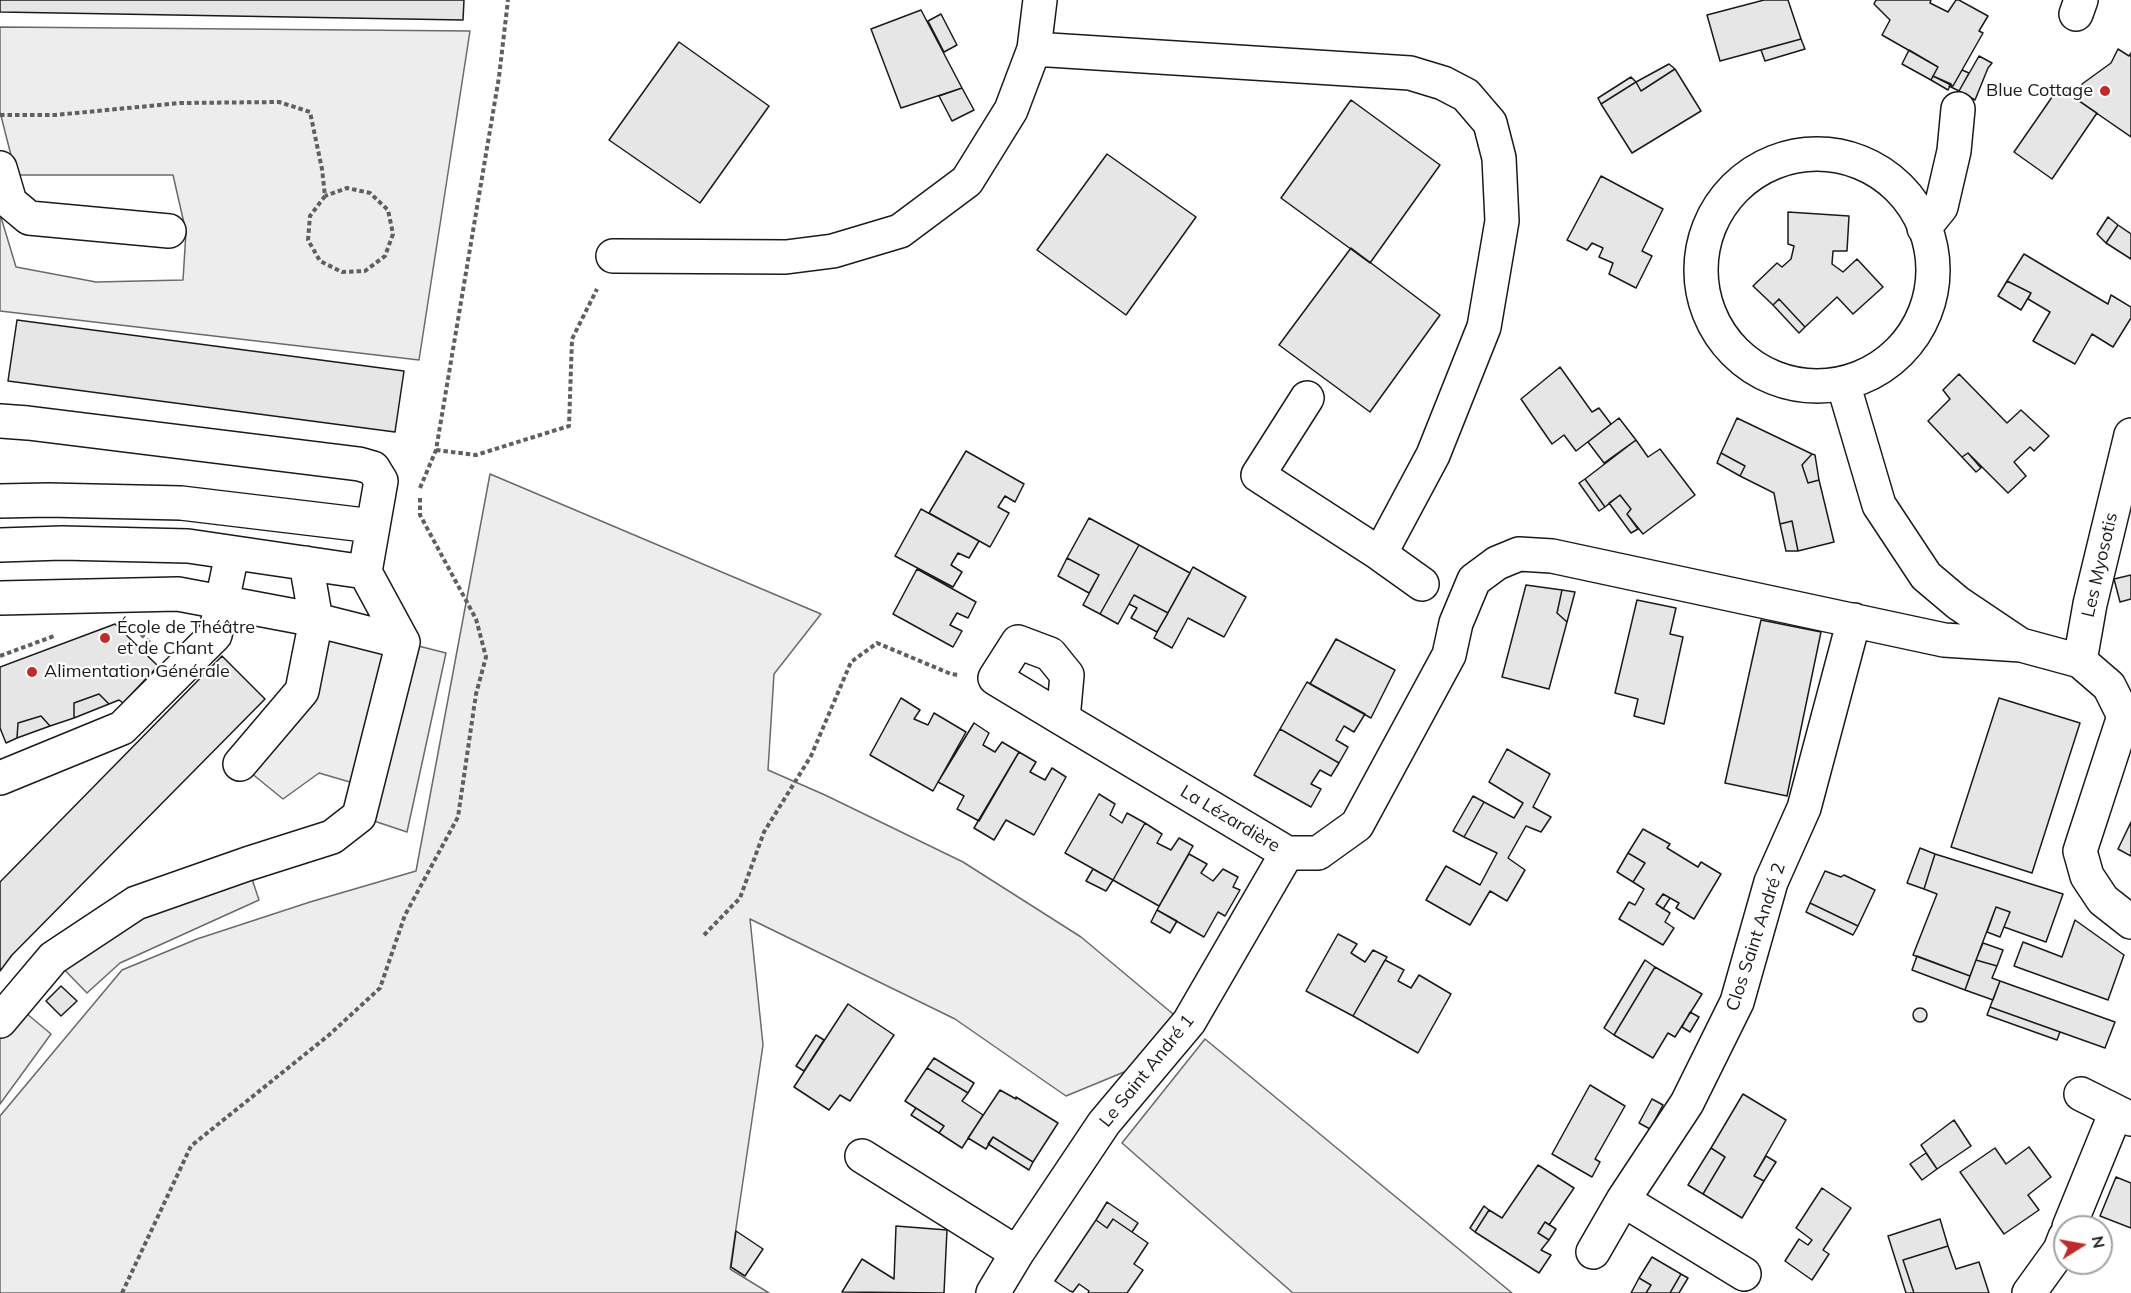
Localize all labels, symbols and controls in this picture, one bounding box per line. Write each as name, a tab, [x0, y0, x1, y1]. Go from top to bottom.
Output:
place label: Blue Cottage	[1986, 80, 2093, 102]
marker: Blue Cottage	[2098, 84, 2112, 98]
street label: Les Myosotis	[2077, 510, 2123, 620]
place label: École de Théâtre et de Chant	[117, 617, 255, 660]
marker: École de Théâtre et de Chant	[98, 631, 112, 645]
place label: Alimentation Générale	[44, 661, 230, 683]
marker: Alimentation Générale	[25, 665, 39, 679]
street label: La Lézardière	[1176, 781, 1284, 857]
street label: Clos Saint André 2	[1722, 860, 1790, 1014]
street label: Le Saint André 1	[1095, 1010, 1199, 1132]
north arrow	[2053, 1215, 2113, 1275]
text: N	[2088, 1234, 2110, 1250]

